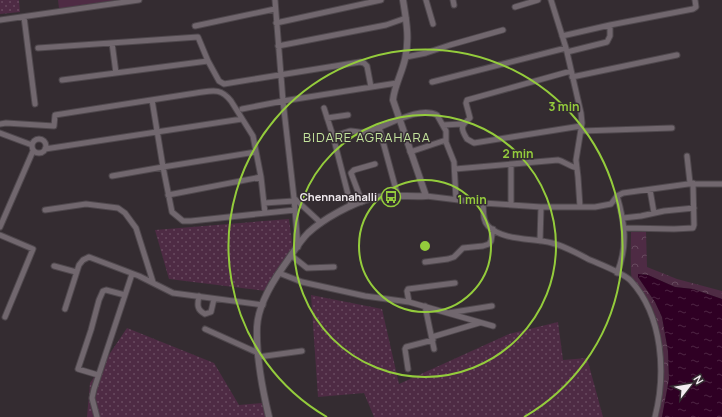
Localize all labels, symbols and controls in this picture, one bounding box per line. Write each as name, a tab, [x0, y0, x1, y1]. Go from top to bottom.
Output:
text: 3 min	[548, 98, 580, 115]
district label: BIDARE AGRAHARA	[303, 128, 431, 146]
text: 2 min	[502, 145, 534, 162]
bus stop icon: Chennanahalli	[380, 186, 402, 208]
place label: Chennanahalli	[300, 189, 377, 204]
text: 1 min	[457, 191, 487, 208]
centre of rings	[418, 239, 432, 253]
north arrow	[670, 365, 710, 405]
text: N	[691, 372, 708, 387]

